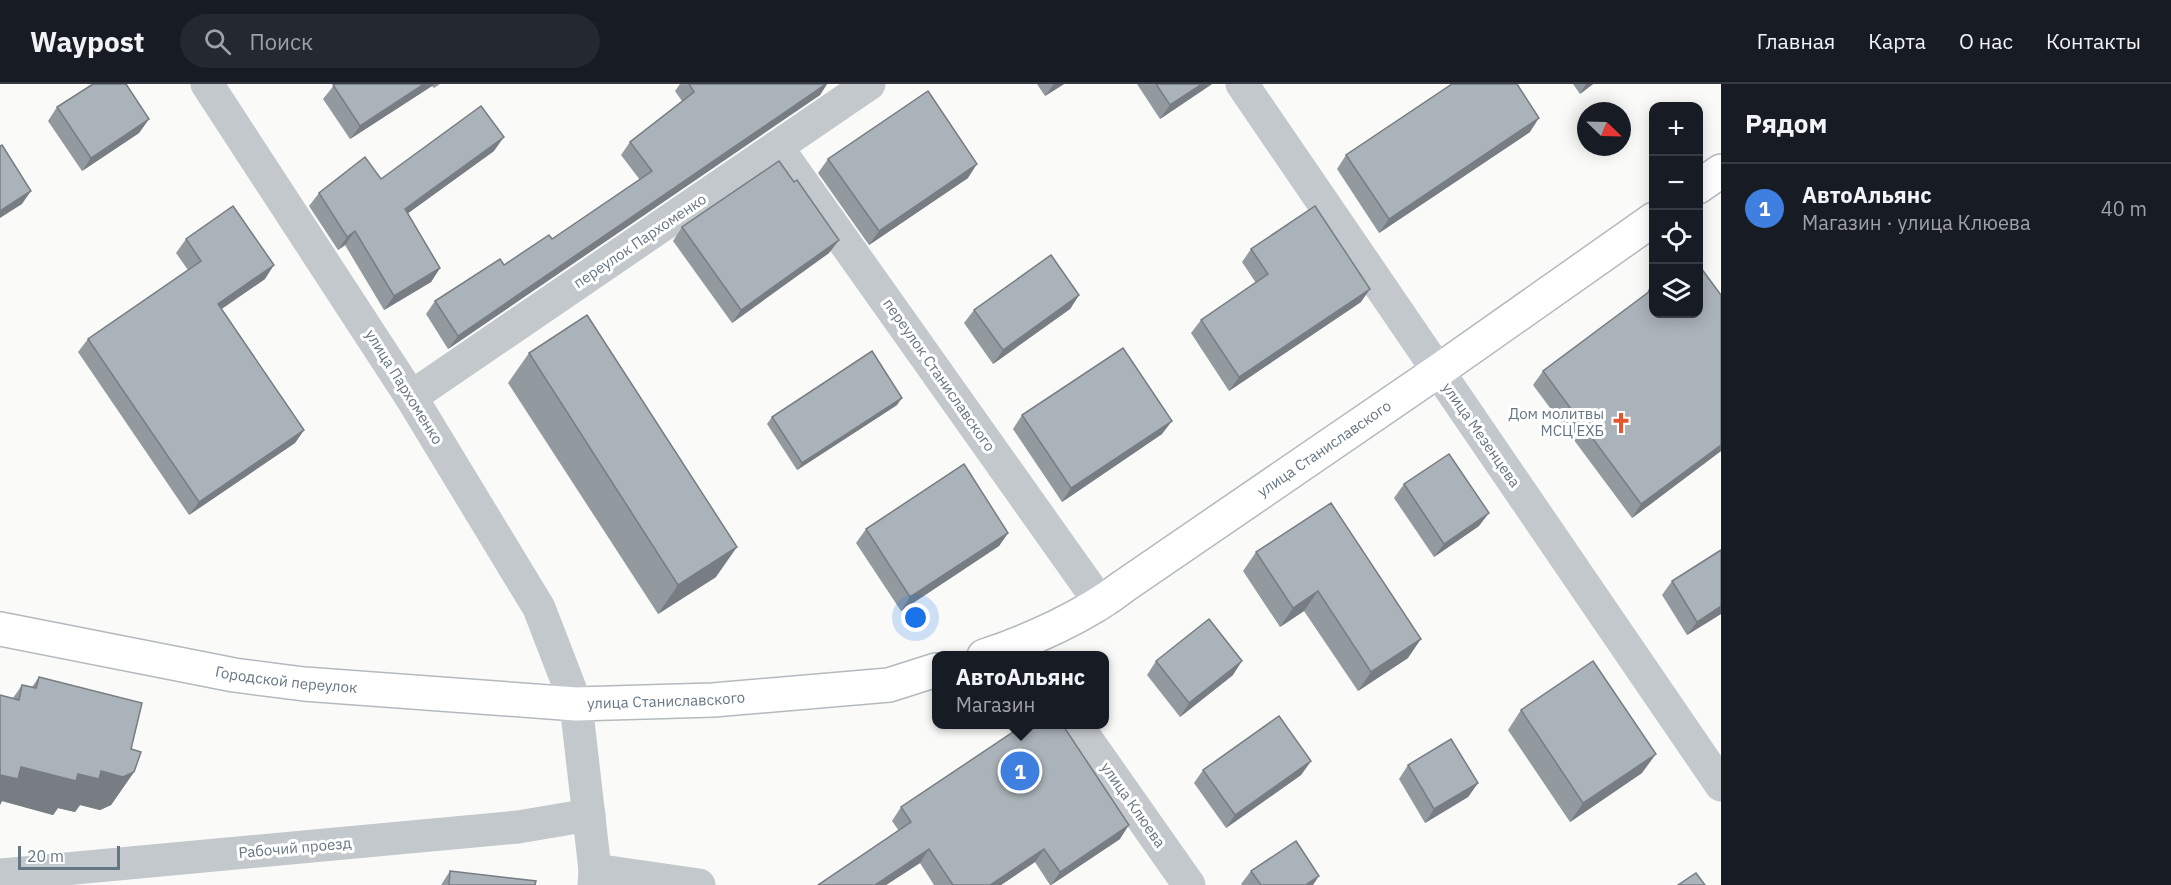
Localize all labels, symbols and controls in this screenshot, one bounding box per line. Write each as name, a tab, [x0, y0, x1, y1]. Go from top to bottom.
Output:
search box	[180, 14, 600, 68]
text: Waypost	[30, 23, 144, 60]
icon: search	[201, 25, 234, 58]
text: Поиск	[249, 27, 313, 56]
text: Главная	[1757, 27, 1835, 55]
text: Карта	[1868, 27, 1926, 55]
text: О нас	[1959, 27, 2013, 55]
text: Контакты	[2046, 27, 2141, 55]
north arrow	[1577, 102, 1631, 156]
map controls	[1649, 102, 1703, 318]
button: +	[1649, 102, 1703, 156]
text: Рядом	[1745, 106, 1827, 140]
button: −	[1649, 156, 1703, 210]
text: АвтоАльянс	[1802, 180, 1932, 209]
street label: переулок Пархоменко	[570, 189, 710, 292]
text: 1	[1759, 195, 1771, 222]
text: 40 m	[2101, 195, 2147, 222]
text: Магазин · улица Клюева	[1802, 209, 2031, 236]
button: locate	[1649, 210, 1703, 264]
button: layers	[1649, 264, 1703, 318]
street label: переулок Станиславского	[879, 295, 1000, 455]
street label: улица Пархоменко	[361, 326, 447, 448]
street label: улица Мезенцева	[1438, 379, 1525, 491]
street label: улица Станиславского	[1253, 396, 1395, 501]
place label: Дом молитвы МСЦ ЕХБ	[1508, 404, 1604, 440]
church icon: Дом молитвы МСЦ ЕХБ	[1609, 411, 1633, 435]
your location	[901, 603, 930, 632]
popup	[932, 651, 1109, 729]
street label: Городской переулок	[214, 662, 358, 697]
text: АвтоАльянс	[956, 662, 1085, 691]
street label: улица Станиславского	[587, 687, 746, 713]
text: Магазин	[956, 691, 1035, 718]
pin: 1	[1000, 748, 1040, 794]
street label: улица Клюева	[1097, 758, 1170, 851]
street label: Рабочий проезд	[238, 833, 352, 862]
scale bar	[18, 843, 120, 870]
text: 20 m	[27, 846, 64, 866]

